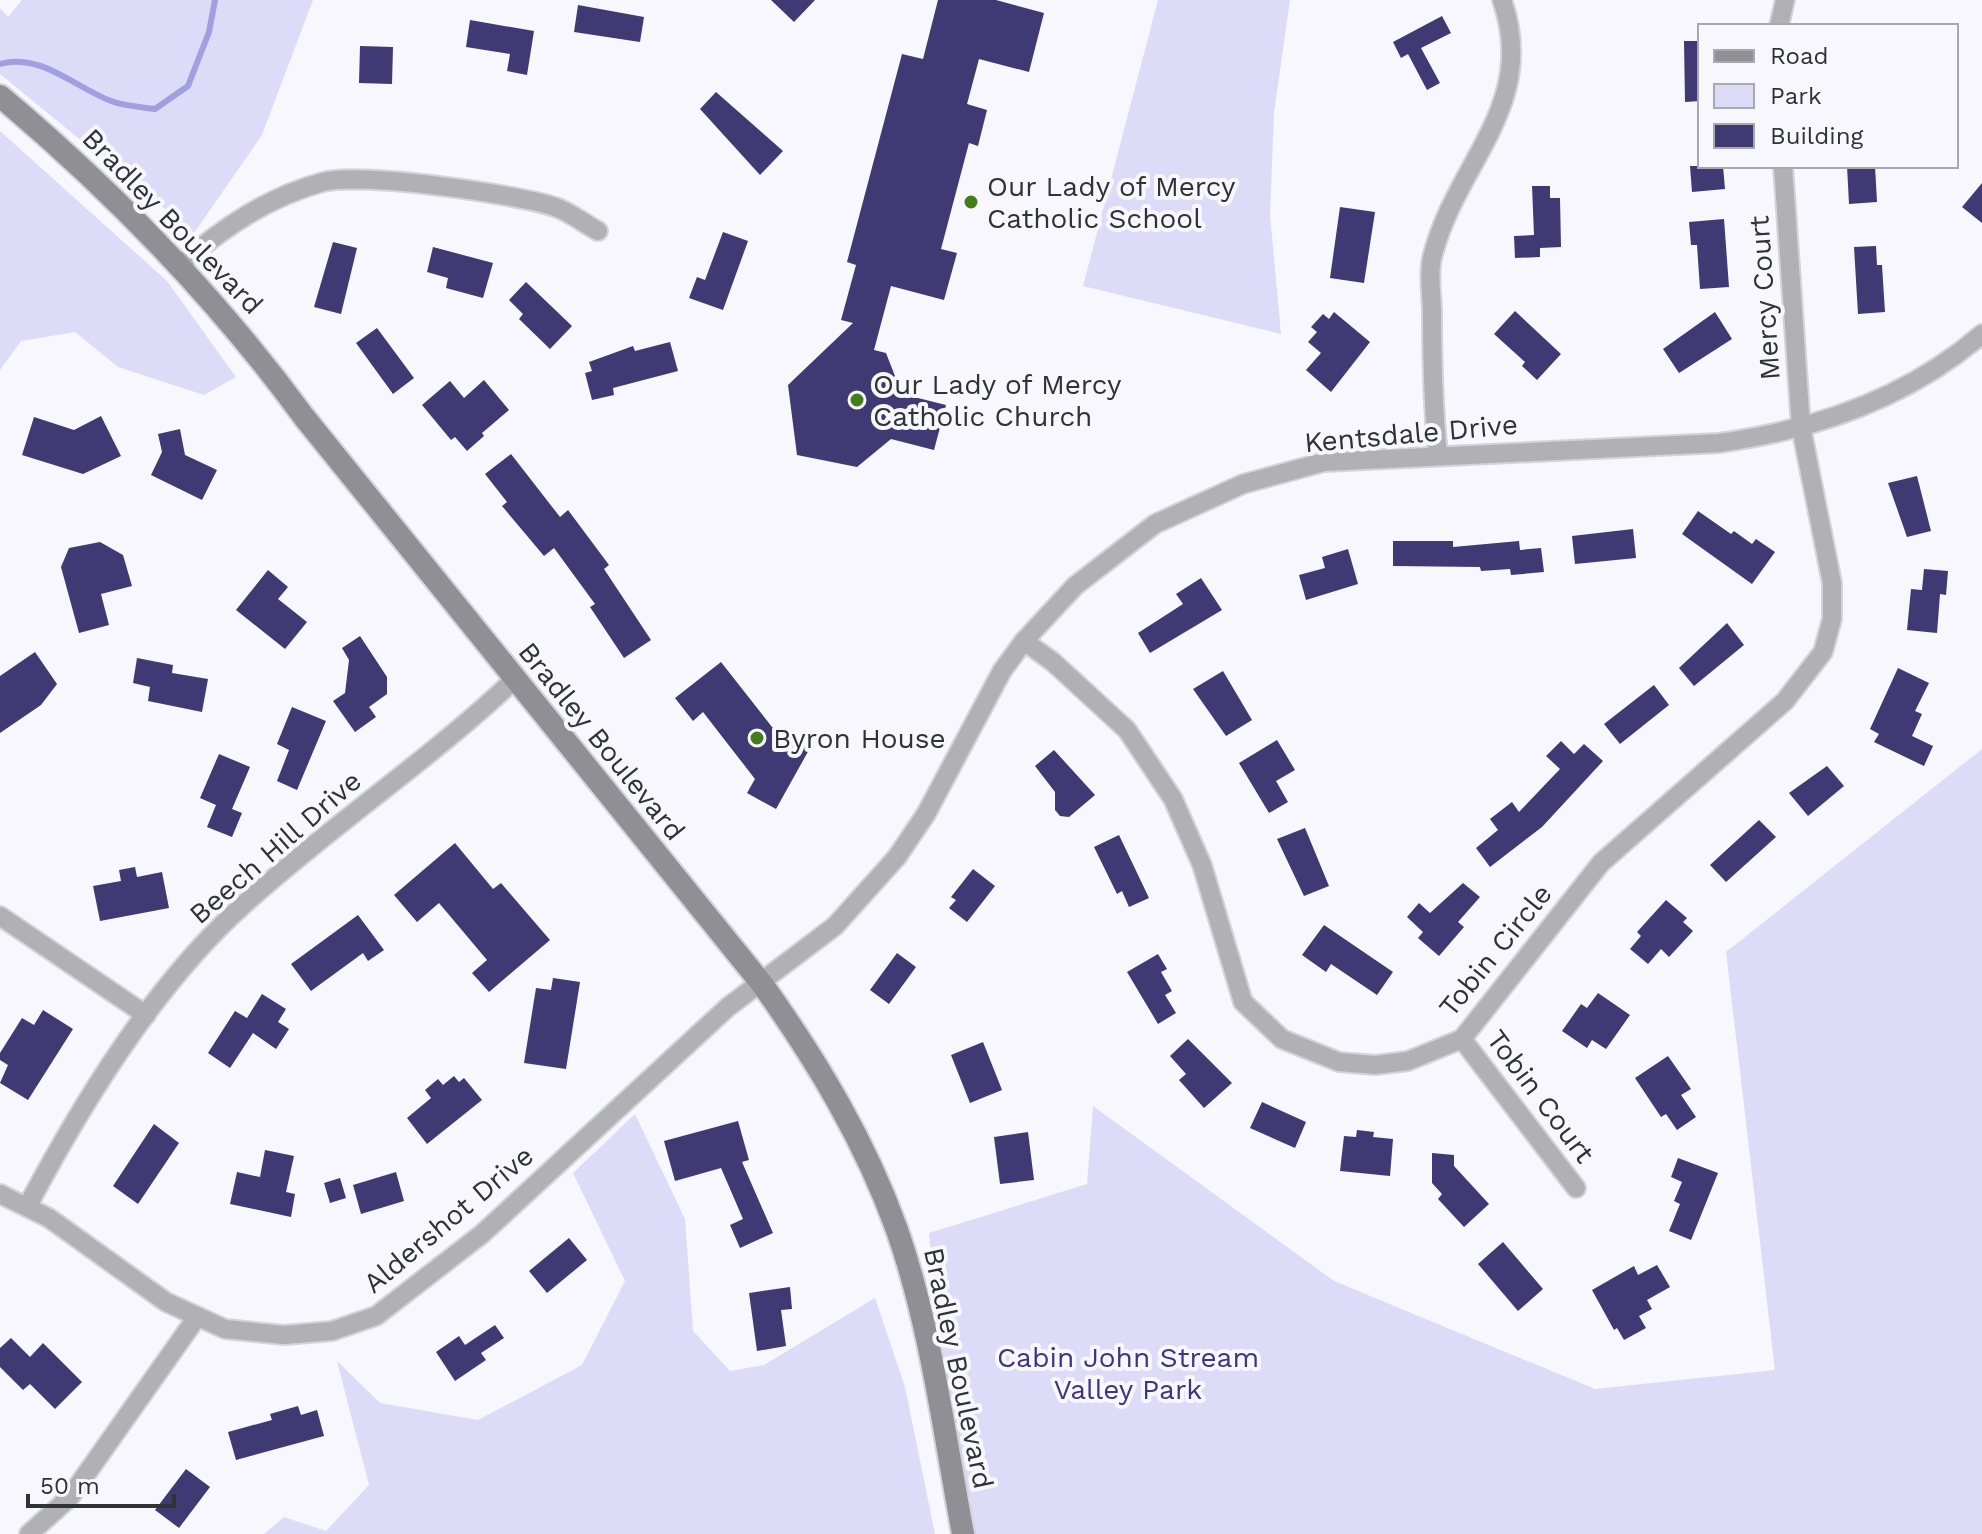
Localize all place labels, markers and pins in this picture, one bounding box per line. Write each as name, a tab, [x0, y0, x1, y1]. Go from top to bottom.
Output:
place label: Our Lady of Mercy Catholic School	[987, 170, 1236, 235]
marker: Our Lady of Mercy Catholic School	[962, 193, 980, 211]
place label: Our Lady of Mercy Catholic Church	[873, 368, 1122, 433]
marker: Our Lady of Mercy Catholic Church	[848, 391, 866, 409]
place label: Byron House	[773, 722, 946, 755]
marker: Byron House	[748, 729, 766, 747]

